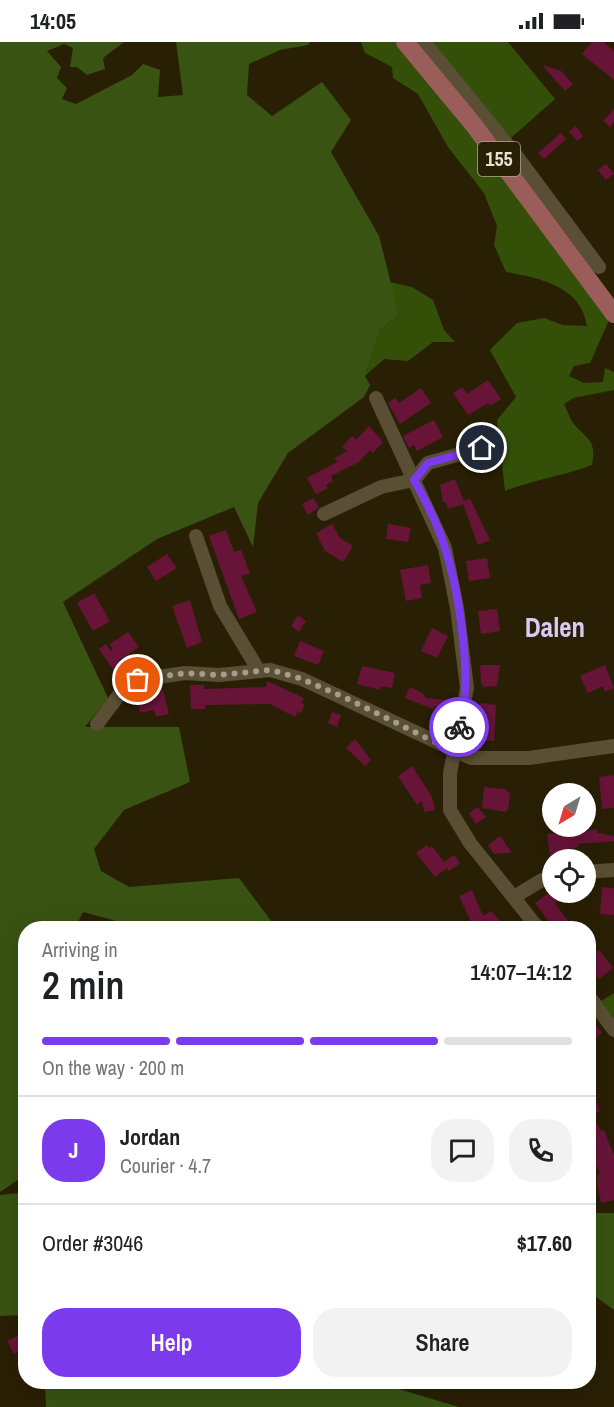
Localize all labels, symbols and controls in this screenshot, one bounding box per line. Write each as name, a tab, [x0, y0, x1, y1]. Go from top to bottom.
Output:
text: 14:05	[30, 6, 76, 36]
road number: 155	[478, 142, 520, 176]
pin	[456, 422, 507, 473]
icon: home	[465, 431, 498, 464]
district label: Dalen	[525, 609, 585, 645]
pin	[112, 654, 163, 705]
icon: bag	[121, 663, 154, 696]
courier	[429, 697, 489, 757]
icon: bike	[443, 711, 476, 744]
north arrow	[542, 783, 596, 837]
map controls	[542, 783, 596, 903]
button: locate	[542, 849, 596, 903]
text: Arriving in	[42, 936, 118, 963]
text: 14:07–14:12	[470, 957, 572, 987]
text: 2 min	[42, 959, 124, 1011]
text: On the way · 200 m	[42, 1054, 184, 1081]
button: chat	[431, 1119, 494, 1182]
button: phone	[509, 1119, 572, 1182]
text: Jordan	[120, 1122, 180, 1152]
text: J	[68, 1135, 79, 1165]
text: Courier · 4.7	[120, 1152, 211, 1179]
text: Order #3046	[42, 1228, 143, 1258]
text: $17.60	[517, 1228, 572, 1258]
button: Help	[42, 1308, 301, 1377]
button: Share	[313, 1308, 572, 1377]

